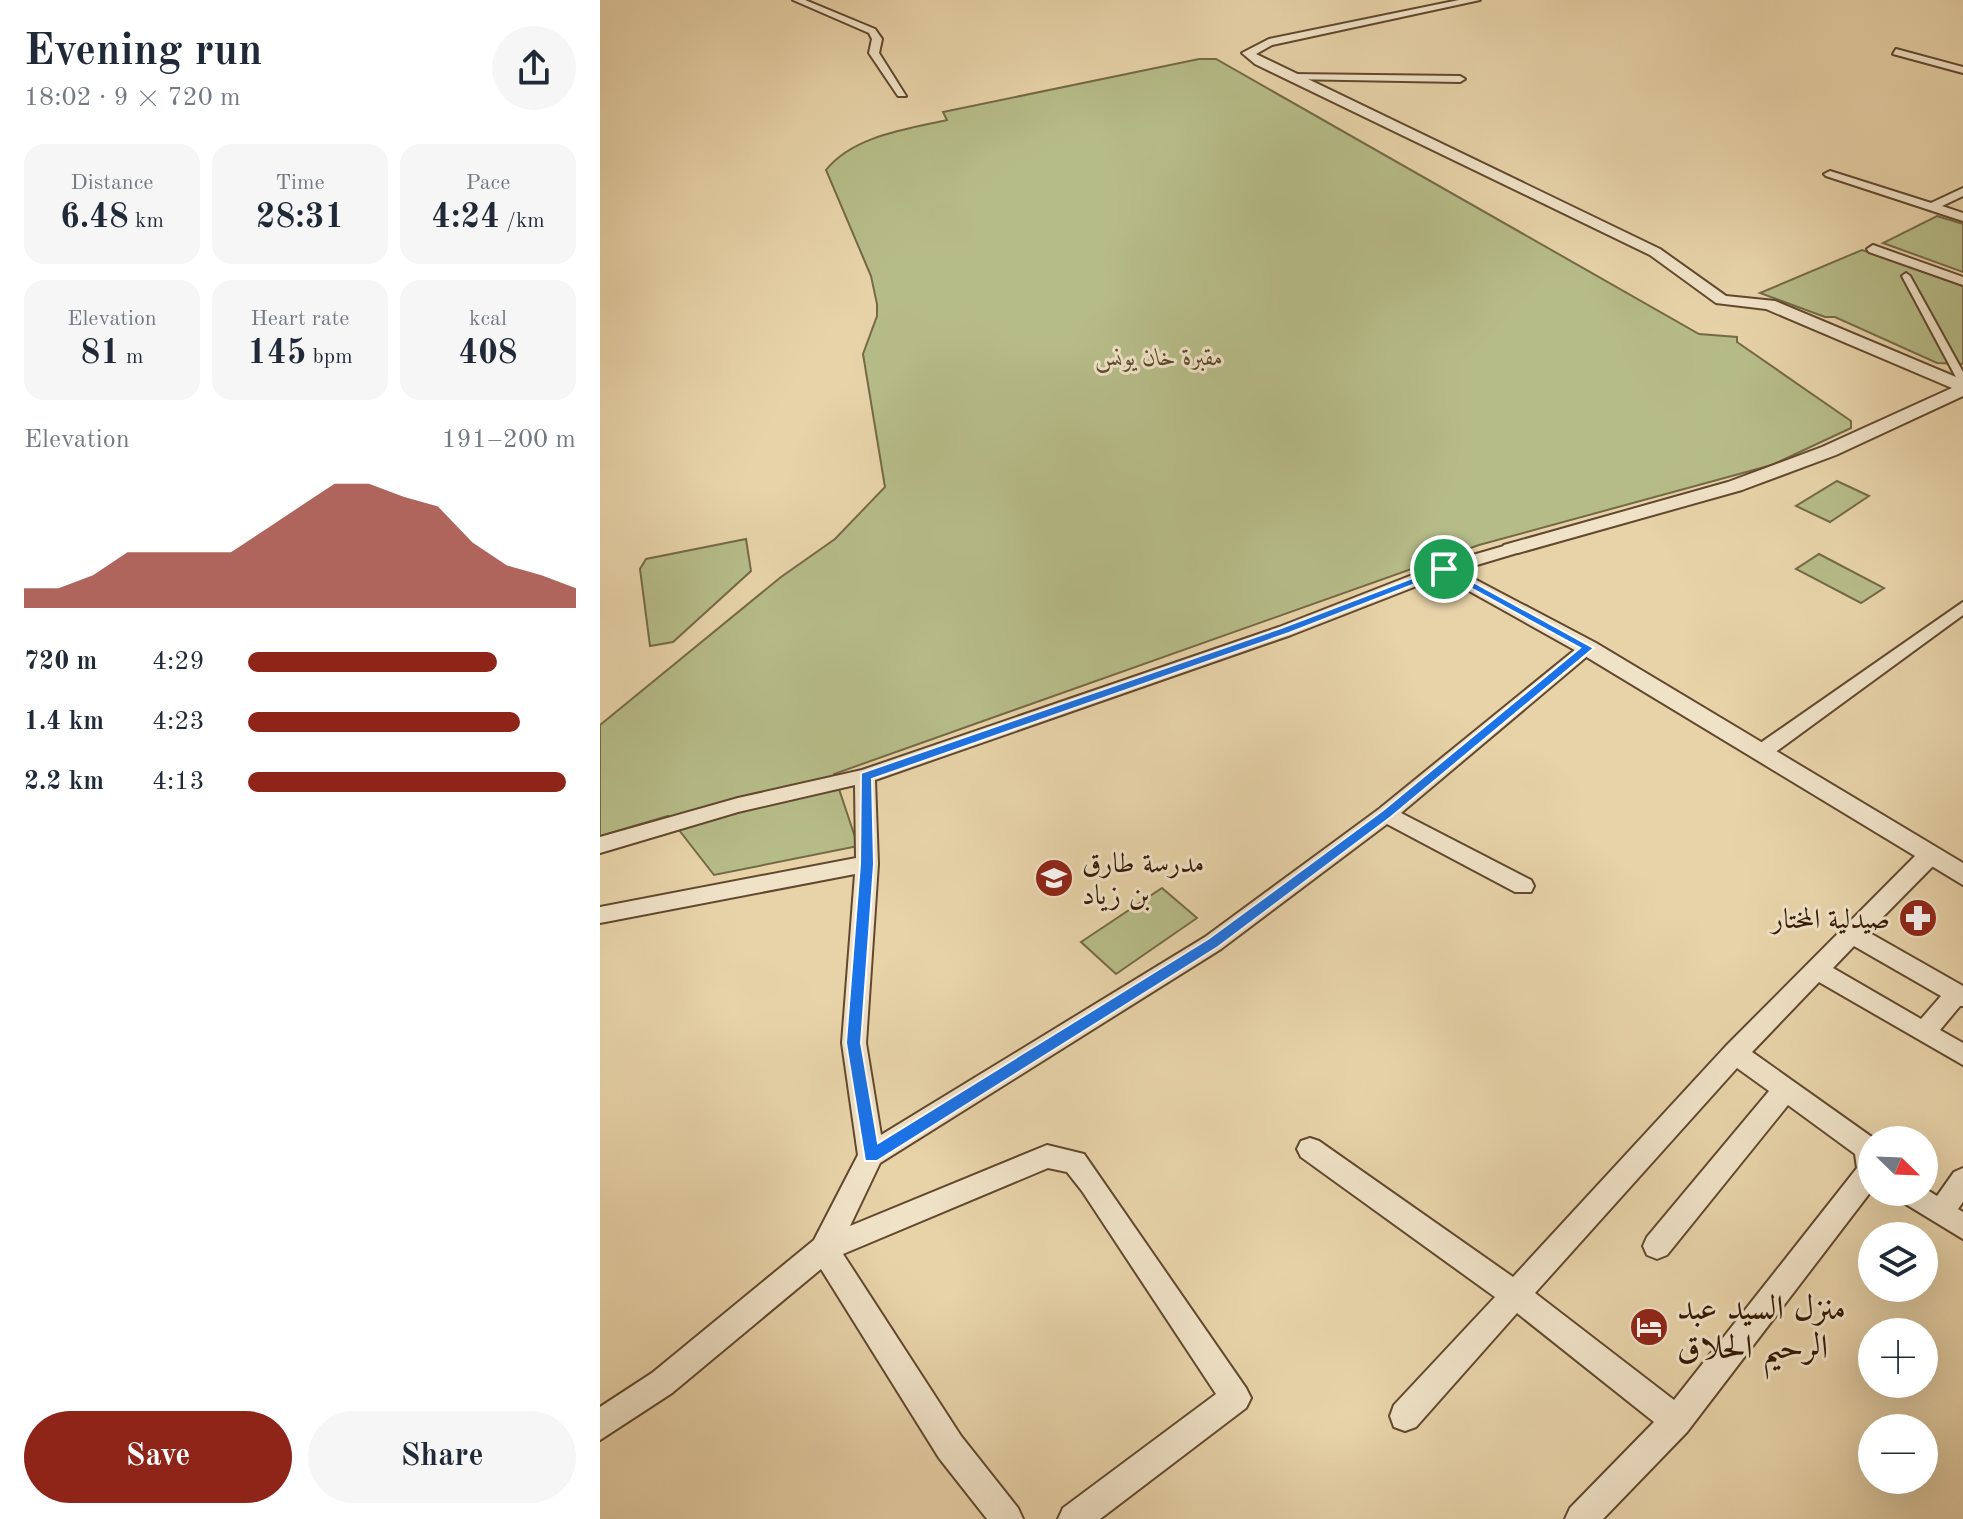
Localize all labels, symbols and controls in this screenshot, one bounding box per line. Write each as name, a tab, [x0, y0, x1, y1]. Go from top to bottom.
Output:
button: share	[492, 26, 576, 110]
text: Evening run	[24, 30, 262, 74]
text: 18:02 · 9 × 720 m	[24, 85, 241, 111]
text: Distance	[71, 172, 153, 194]
text: Time	[275, 172, 325, 194]
text: Pace	[466, 172, 510, 194]
text: 6.48	[60, 201, 129, 235]
text: 28:31	[256, 201, 344, 235]
text: 4:24	[431, 201, 500, 235]
text: km	[129, 210, 164, 232]
text: /km	[500, 210, 545, 232]
text: Elevation	[67, 308, 157, 330]
text: Heart rate	[251, 308, 349, 330]
text: kcal	[469, 308, 507, 330]
text: 81	[80, 337, 120, 371]
text: 145	[247, 337, 306, 371]
text: 408	[458, 337, 518, 371]
text: m	[120, 346, 144, 368]
text: bpm	[306, 346, 353, 368]
park label: مقبرة خان يونس	[1095, 347, 1223, 373]
text: Elevation	[24, 427, 130, 453]
text: 191–200 m	[441, 427, 576, 453]
pin	[1410, 535, 1478, 603]
icon: arrive	[1422, 547, 1466, 591]
text: 720 m	[24, 649, 97, 675]
text: 4:29	[152, 649, 205, 675]
text: 1.4 km	[24, 709, 104, 735]
text: 4:23	[152, 709, 205, 735]
text: 2.2 km	[24, 769, 104, 795]
text: 4:13	[152, 769, 205, 795]
place label: مدرسة طارق بن زياد	[1082, 851, 1204, 912]
school or university icon: مدرسة طارق بن زياد	[1033, 857, 1075, 899]
pharmacy icon: صيدلية المختار	[1897, 897, 1939, 939]
place label: صيدلية المختار	[1769, 906, 1890, 935]
north arrow	[1858, 1126, 1938, 1206]
map controls	[1858, 1126, 1938, 1494]
button: layers	[1858, 1222, 1938, 1302]
place label: منزل السيد عبد الرحيم الحلاق	[1677, 1293, 1846, 1380]
hotel icon: منزل السيد عبد الرحيم الحلاق	[1628, 1306, 1670, 1348]
button: +	[1858, 1318, 1938, 1398]
button: Save	[24, 1411, 292, 1503]
button: Share	[308, 1411, 576, 1503]
button: −	[1858, 1414, 1938, 1494]

